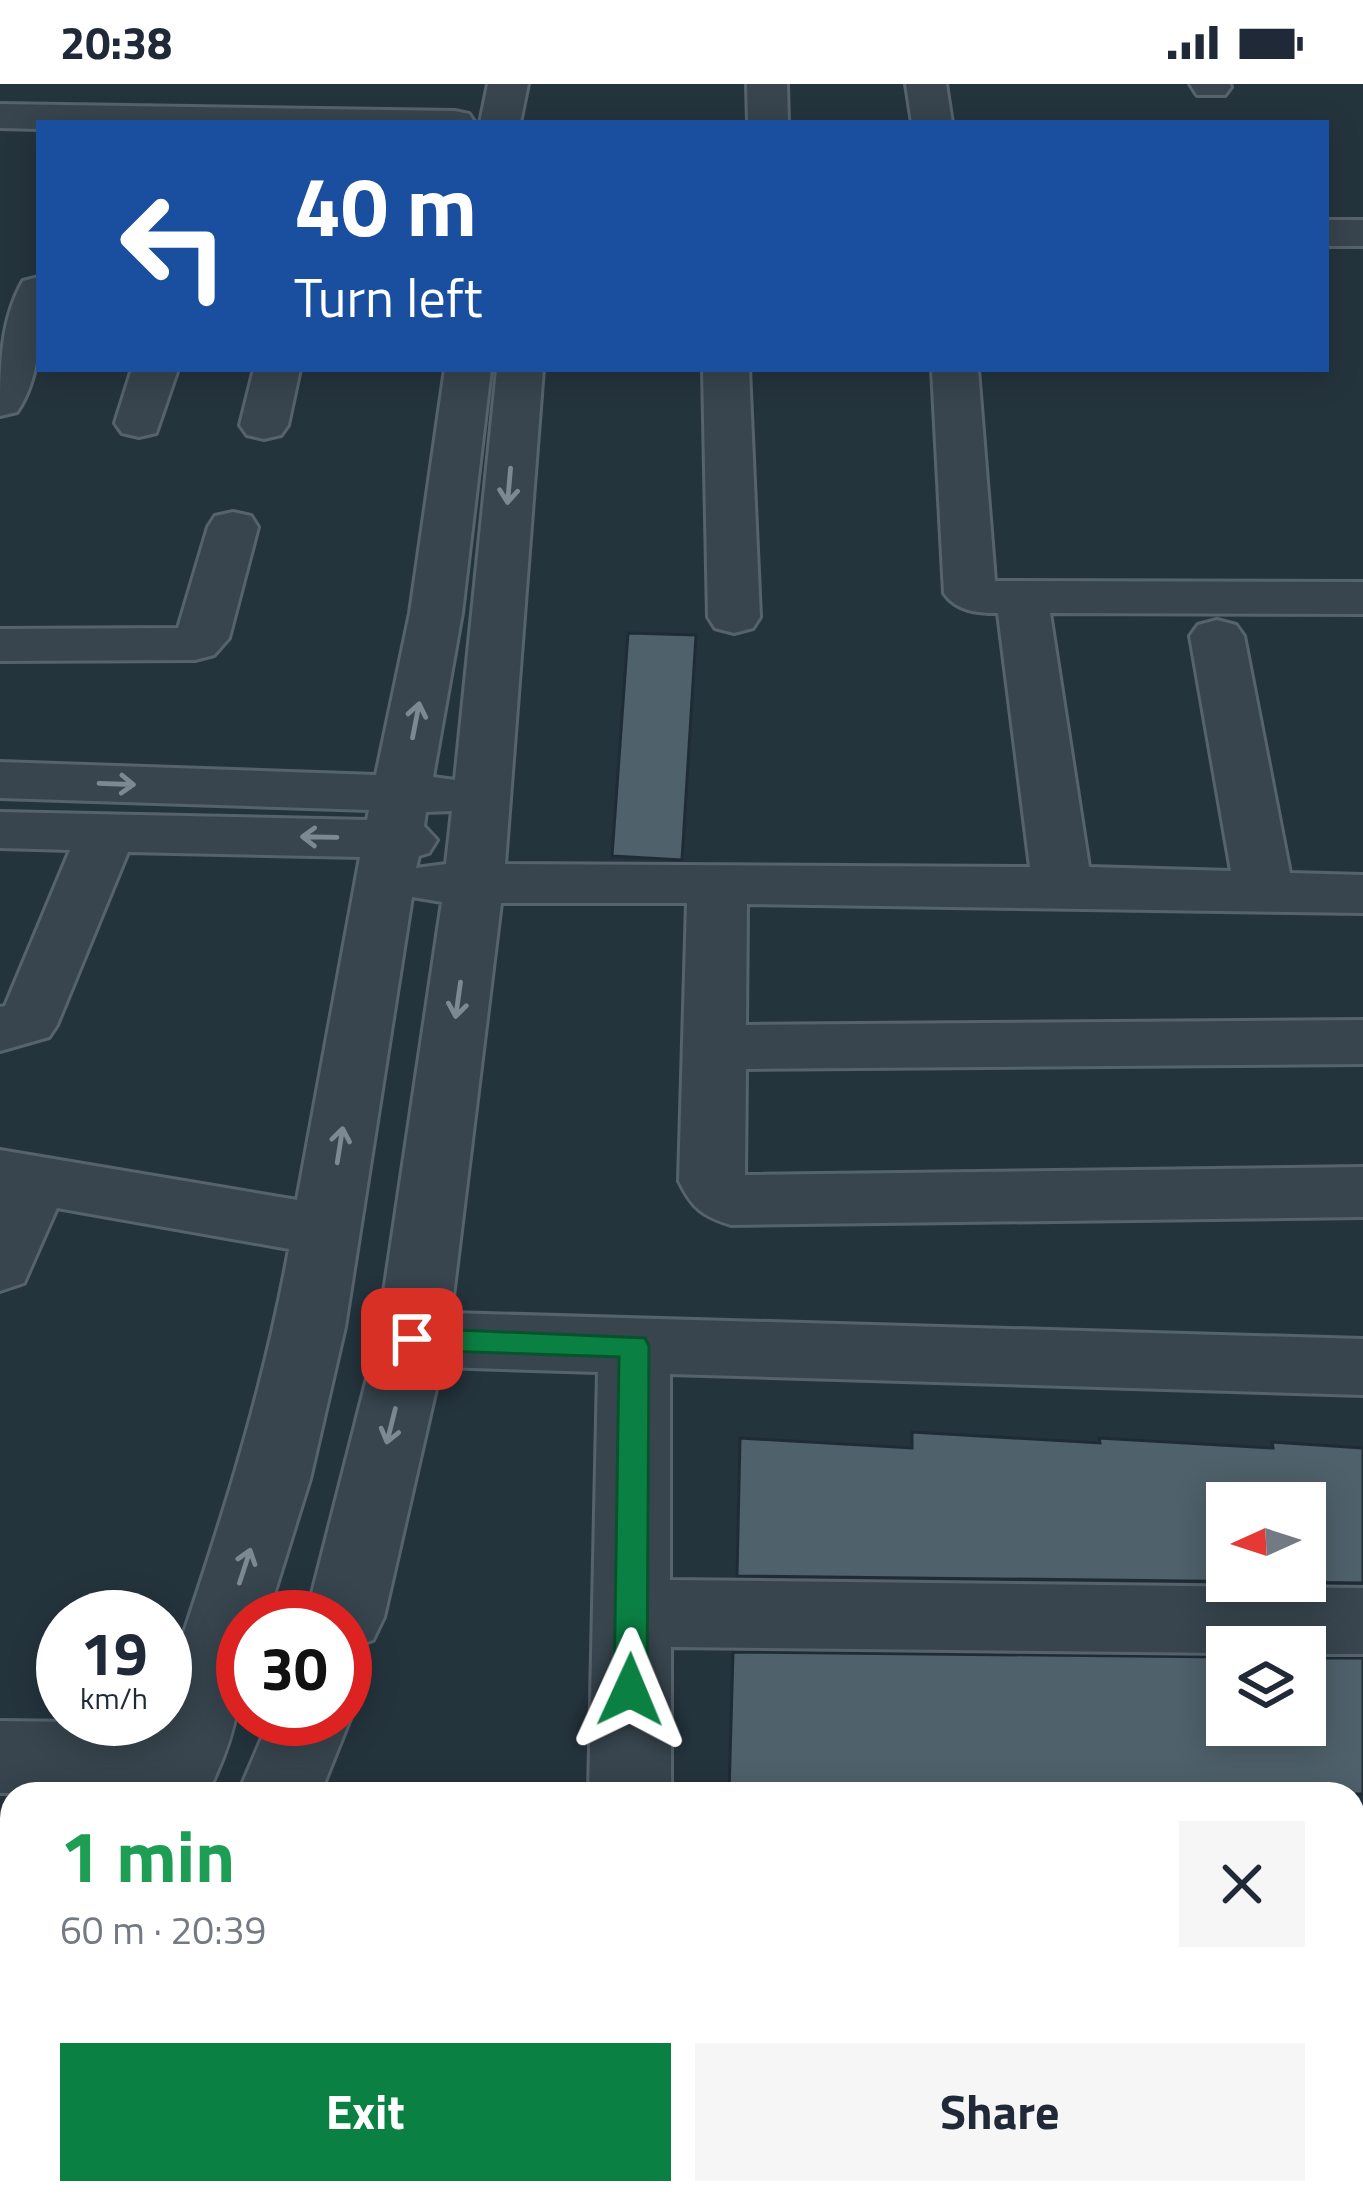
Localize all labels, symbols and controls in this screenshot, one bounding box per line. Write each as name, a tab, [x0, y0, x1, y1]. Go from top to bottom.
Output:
text: 20:38	[60, 8, 172, 76]
text: 40 m	[294, 141, 477, 269]
icon: left	[96, 168, 252, 324]
text: Turn left	[294, 256, 483, 338]
one-way arrow	[498, 465, 521, 504]
one-way arrow	[406, 701, 428, 740]
one-way arrow	[97, 773, 136, 796]
one-way arrow	[300, 826, 339, 849]
one-way arrow	[446, 980, 469, 1019]
one-way arrow	[330, 1126, 353, 1165]
pin	[361, 1288, 463, 1390]
icon: arrive	[379, 1306, 445, 1372]
one-way arrow	[379, 1407, 401, 1445]
north arrow	[1206, 1482, 1326, 1602]
map controls	[1206, 1482, 1326, 1746]
one-way arrow	[236, 1548, 258, 1586]
speed limit sign: 30	[216, 1590, 372, 1746]
text: 19	[80, 1607, 148, 1698]
button: layers	[1206, 1626, 1326, 1746]
position arrow	[567, 1627, 693, 1753]
text: km/h	[80, 1675, 148, 1721]
text: 1 min	[60, 1800, 235, 1910]
button: close	[1179, 1821, 1305, 1947]
text: 60 m · 20:39	[60, 1900, 266, 1959]
button: Exit	[60, 2043, 671, 2181]
button: Share	[695, 2043, 1305, 2181]

